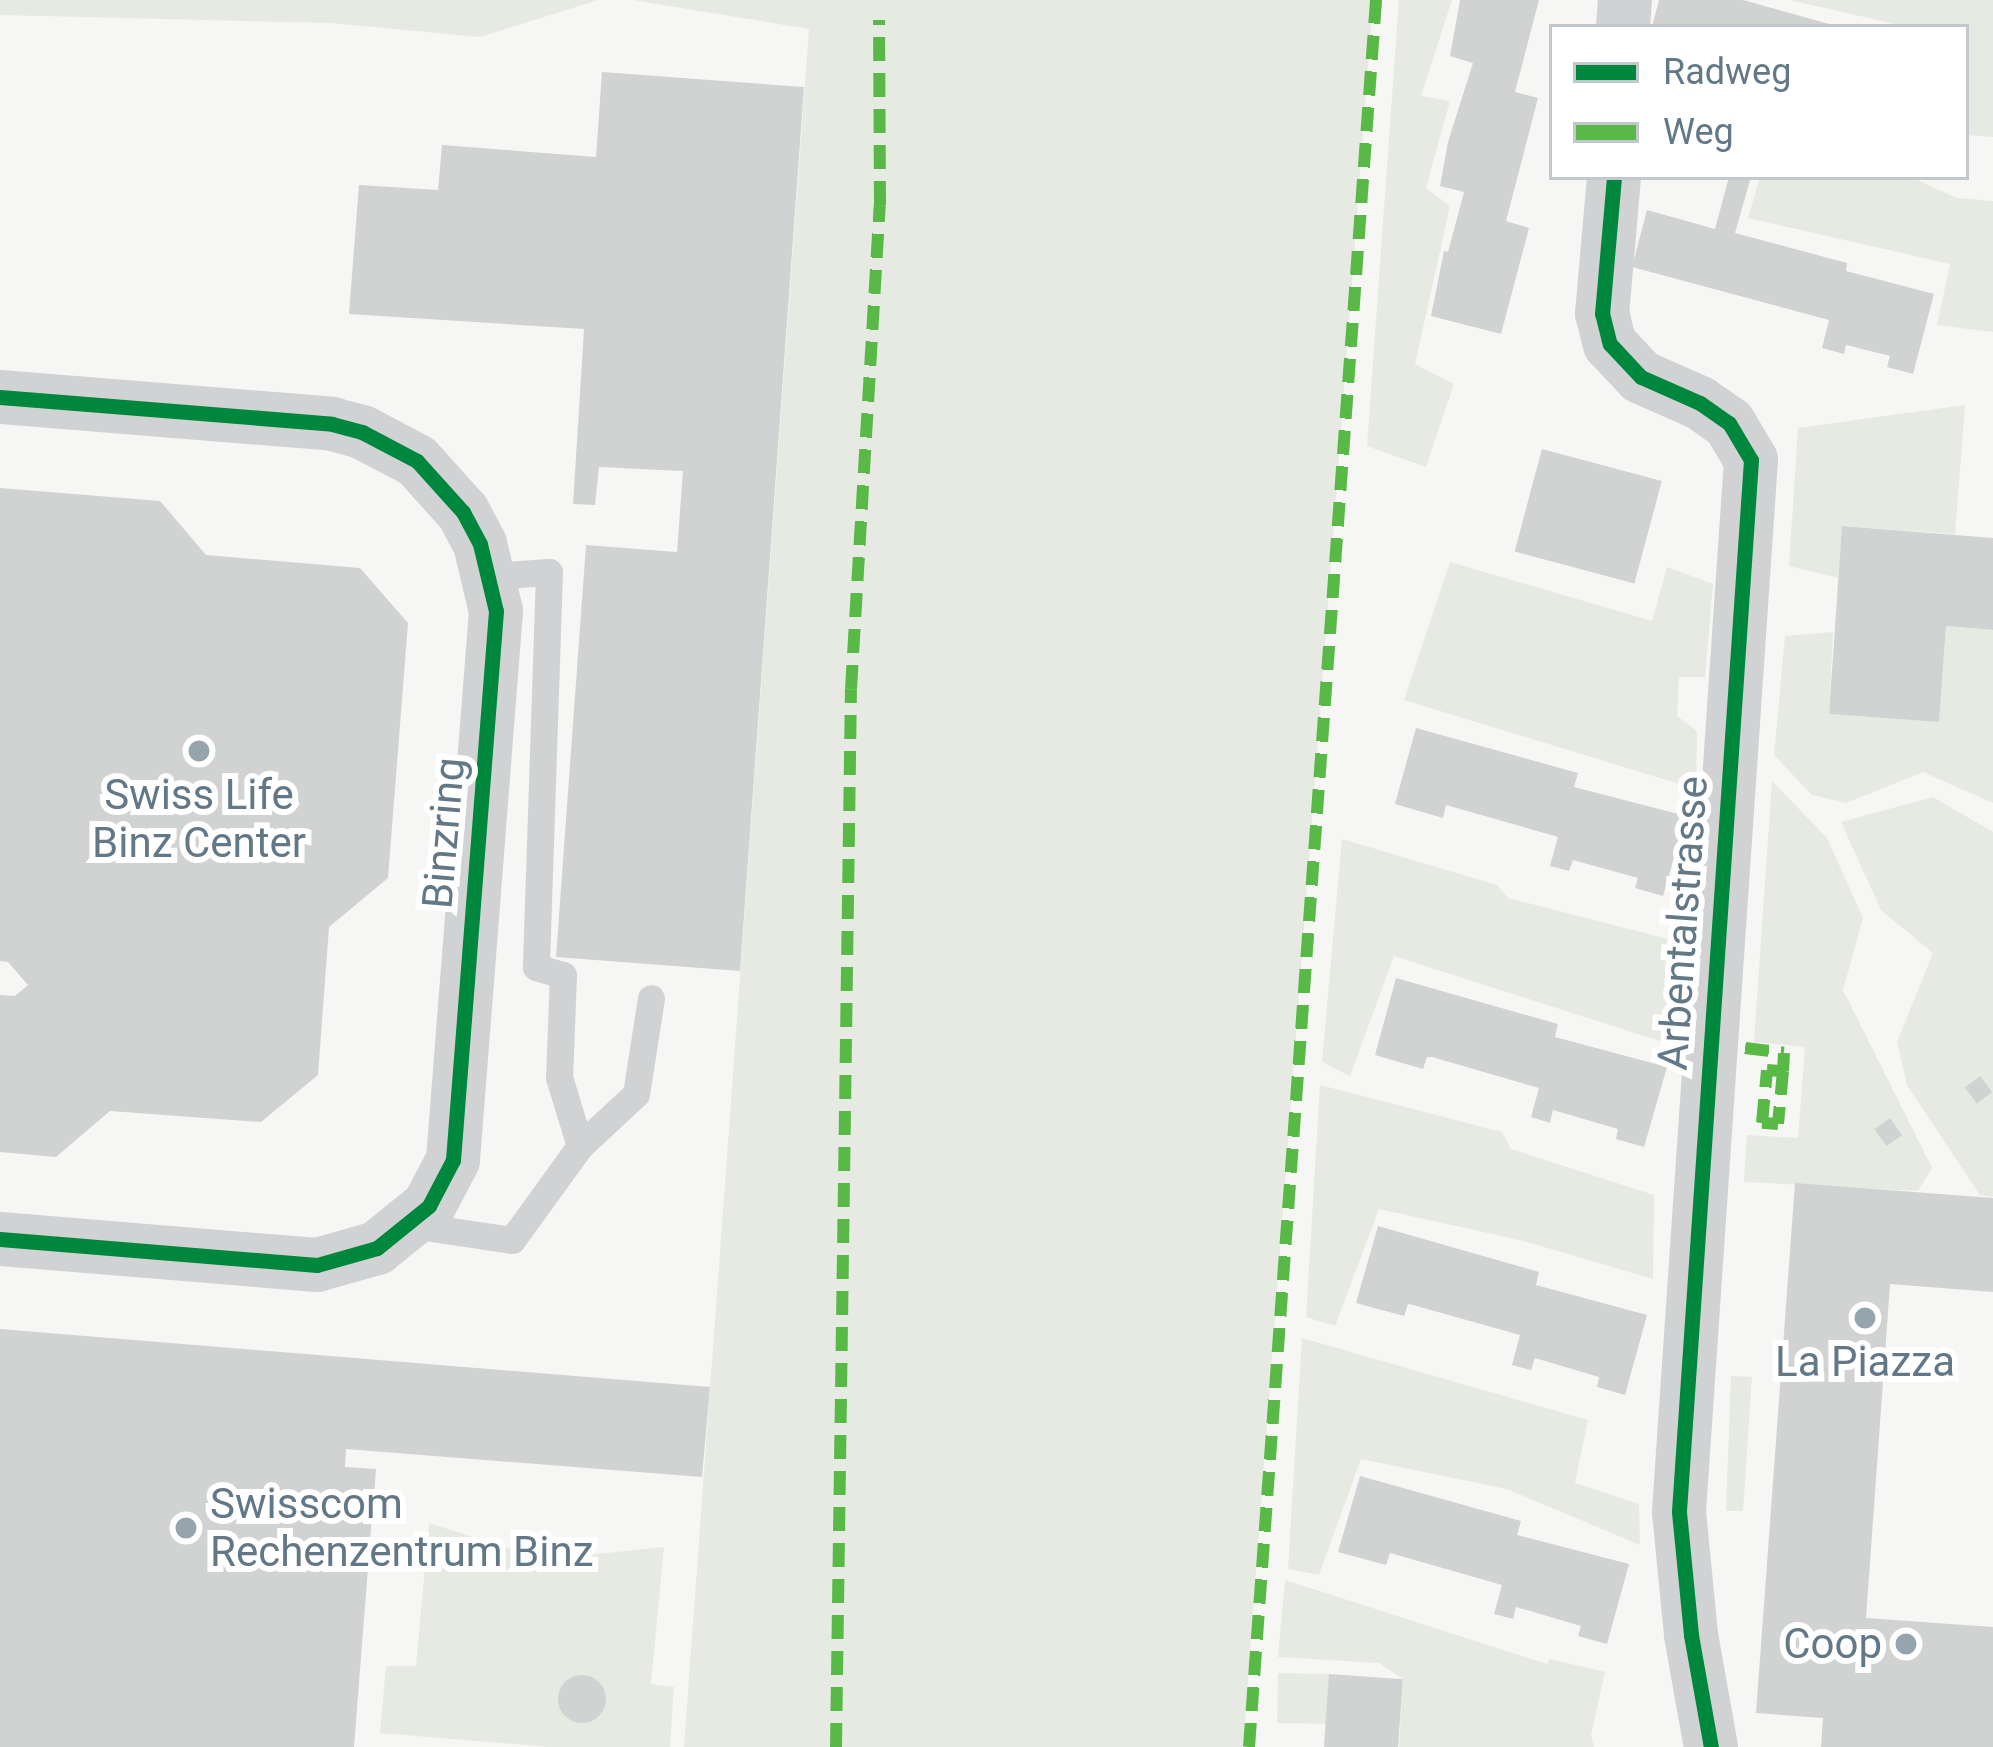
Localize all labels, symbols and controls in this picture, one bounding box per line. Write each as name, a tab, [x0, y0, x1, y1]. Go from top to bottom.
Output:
legend	[1549, 24, 1969, 180]
text: Radweg	[1663, 51, 1791, 93]
text: Weg	[1663, 111, 1734, 153]
marker: Swiss Life Binz Center	[186, 738, 212, 764]
street label: Binzring	[412, 755, 476, 911]
place label: Swiss Life Binz Center	[92, 770, 306, 868]
street label: Arbentalstrasse	[1648, 774, 1718, 1072]
marker: La Piazza	[1852, 1305, 1878, 1331]
place label: La Piazza	[1775, 1337, 1955, 1387]
place label: Swisscom Rechenzentrum Binz	[210, 1479, 593, 1577]
marker: Swisscom Rechenzentrum Binz	[173, 1515, 199, 1541]
place label: Coop	[1783, 1619, 1882, 1669]
marker: Coop	[1893, 1631, 1919, 1657]

